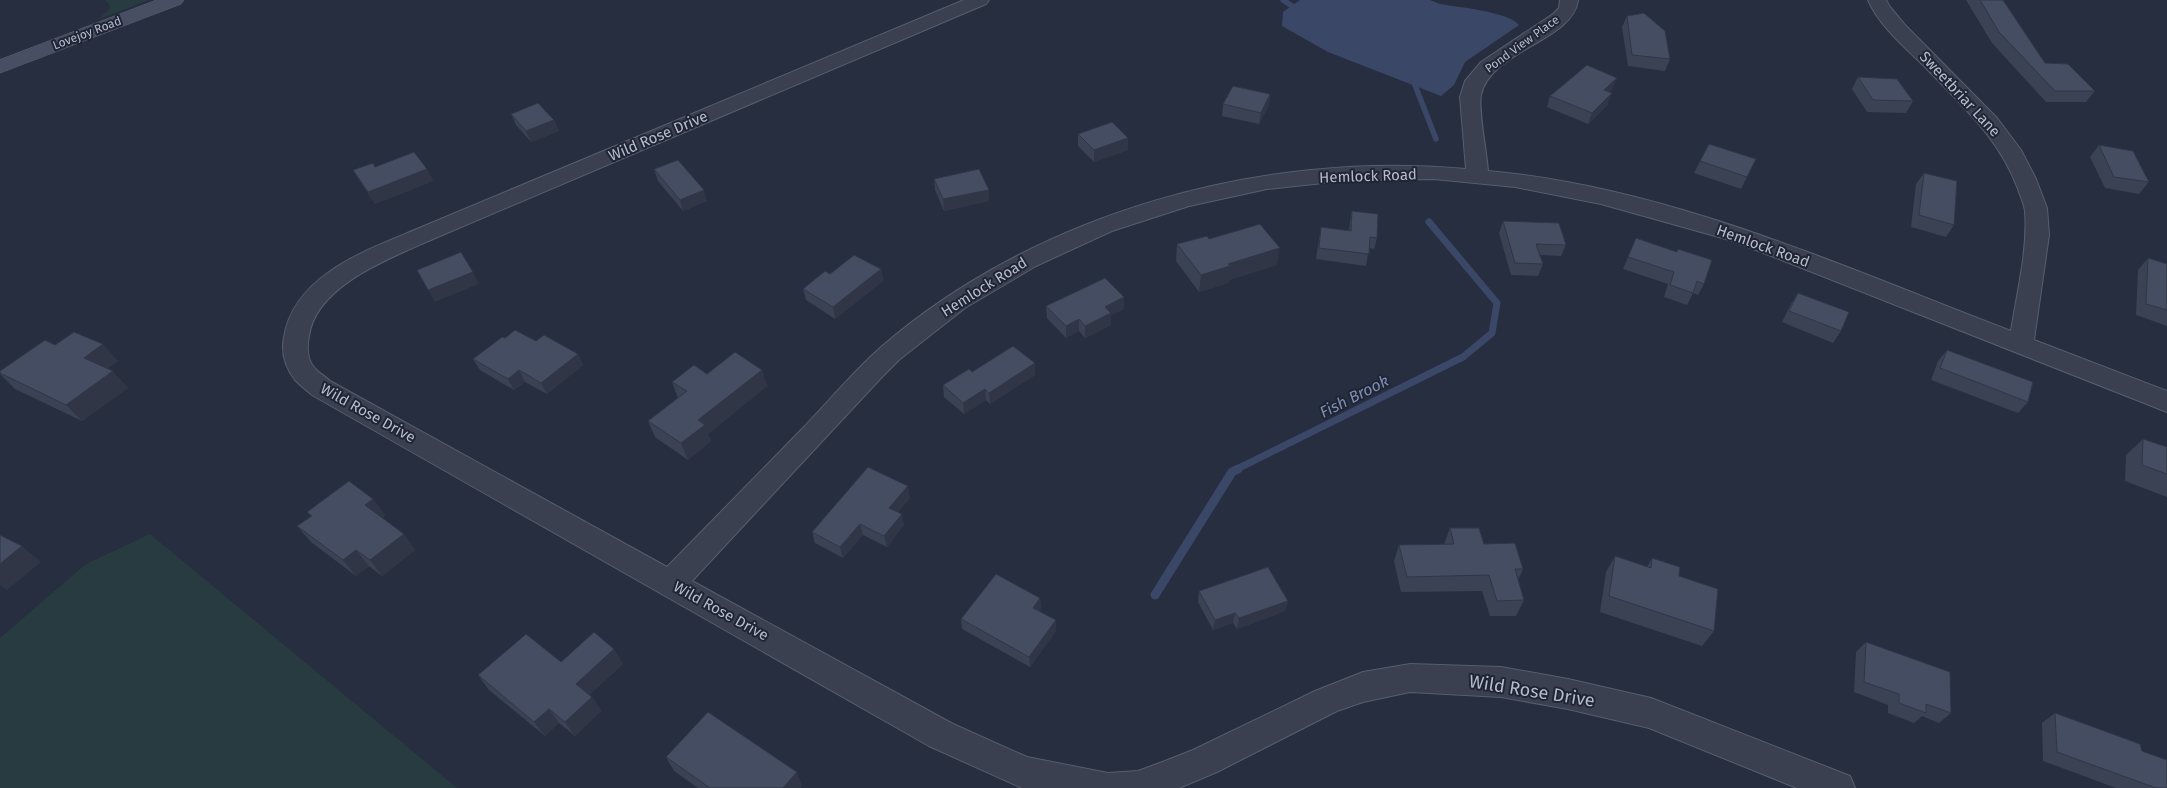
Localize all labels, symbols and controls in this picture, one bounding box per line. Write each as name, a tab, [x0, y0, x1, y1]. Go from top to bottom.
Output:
street label: Pond View Place	[1482, 12, 1562, 76]
street label: Lovejoy Road	[51, 14, 123, 52]
street label: Sweetbriar Lane	[1916, 48, 2004, 140]
street label: Wild Rose Drive	[606, 107, 710, 165]
street label: Hemlock Road	[1319, 165, 1417, 187]
street label: Hemlock Road	[1714, 221, 1812, 271]
street label: Hemlock Road	[938, 253, 1030, 321]
water label: Fish Brook	[1317, 371, 1392, 422]
street label: Wild Rose Drive	[317, 379, 419, 447]
street label: Wild Rose Drive	[670, 577, 772, 645]
street label: Wild Rose Drive	[1468, 670, 1596, 712]

